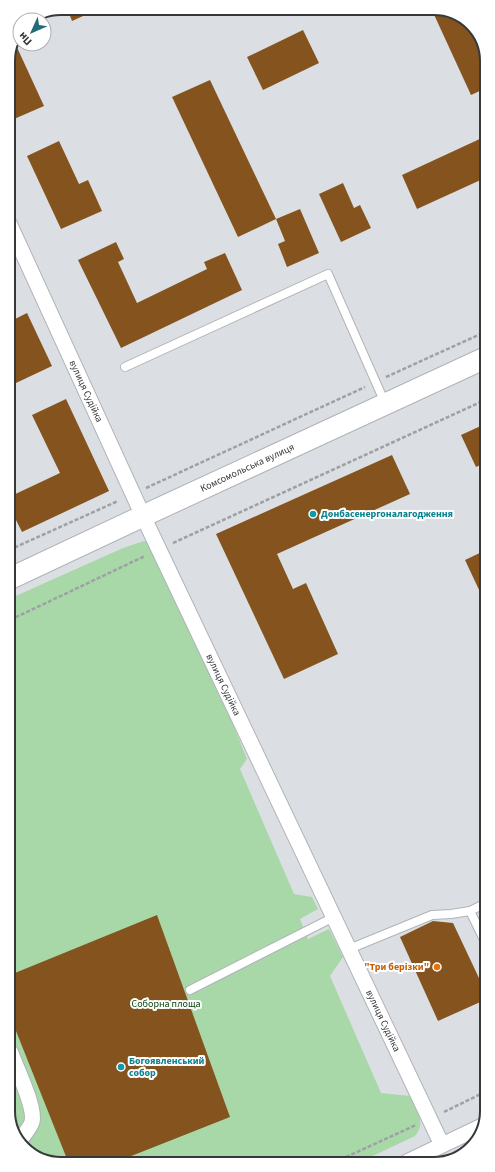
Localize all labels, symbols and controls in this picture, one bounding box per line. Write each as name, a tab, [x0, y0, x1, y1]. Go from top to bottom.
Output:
north arrow	[12, 12, 52, 52]
text: Пн	[15, 29, 35, 49]
street label: вулиця Судійка	[66, 358, 106, 425]
street label: Комсомольська вулиця	[198, 440, 297, 496]
place label: Донбасенергоналагодження	[321, 507, 453, 521]
marker: Донбасенергоналагодження	[308, 509, 318, 519]
street label: вулиця Судійка	[203, 651, 244, 718]
place label: "Три берізки"	[364, 960, 429, 974]
marker: "Три берізки"	[432, 962, 442, 972]
street label: вулиця Судійка	[362, 987, 404, 1054]
park label: Соборна площа	[131, 997, 201, 1011]
place label: Богоявленський собор	[129, 1054, 205, 1080]
marker: Богоявленський собор	[116, 1062, 126, 1072]

